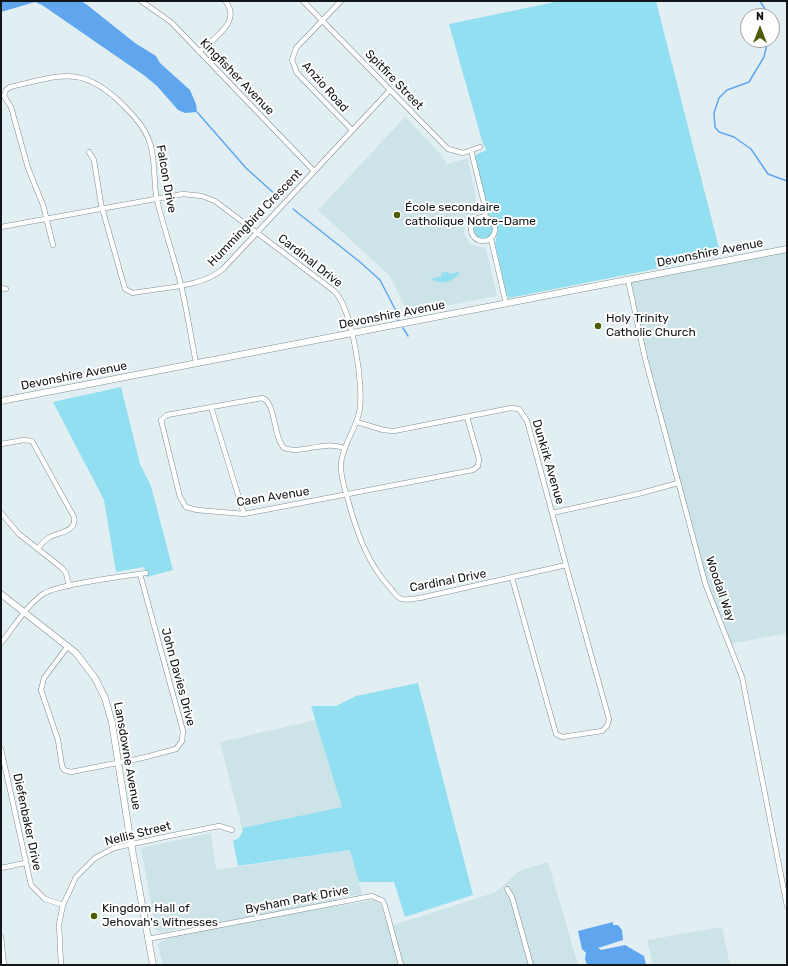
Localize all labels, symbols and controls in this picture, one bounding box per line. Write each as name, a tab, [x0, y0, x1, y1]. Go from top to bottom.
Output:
north arrow	[740, 8, 780, 48]
text: N	[756, 10, 764, 23]
street label: Kingfisher Avenue	[197, 36, 277, 118]
street label: Spitfire Street	[362, 47, 426, 113]
street label: Anzio Road	[299, 59, 351, 115]
street label: Falcon Drive	[153, 144, 179, 214]
street label: Hummingbird Crescent	[205, 166, 305, 270]
place label: École secondaire catholique Notre-Dame	[405, 201, 536, 229]
marker: École secondaire catholique Notre-Dame	[392, 210, 402, 220]
street label: Cardinal Drive	[275, 231, 345, 291]
street label: Devonshire Avenue	[656, 236, 764, 270]
street label: Devonshire Avenue	[338, 298, 446, 332]
place label: Holy Trinity Catholic Church	[606, 312, 696, 340]
marker: Holy Trinity Catholic Church	[593, 321, 603, 331]
street label: Devonshire Avenue	[20, 359, 128, 393]
street label: Dunkirk Avenue	[529, 418, 567, 506]
street label: Caen Avenue	[236, 484, 310, 510]
street label: Woodall Way	[702, 554, 738, 624]
street label: Cardinal Drive	[408, 567, 488, 595]
street label: John Davies Drive	[158, 626, 198, 728]
street label: Lansdowne Avenue	[110, 701, 144, 811]
street label: Diefenbaker Drive	[10, 772, 44, 872]
street label: Nellis Street	[103, 819, 173, 849]
street label: Bysham Park Drive	[244, 883, 350, 917]
place label: Kingdom Hall of Jehovah's Witnesses	[102, 902, 218, 930]
marker: Kingdom Hall of Jehovah's Witnesses	[89, 911, 99, 921]

